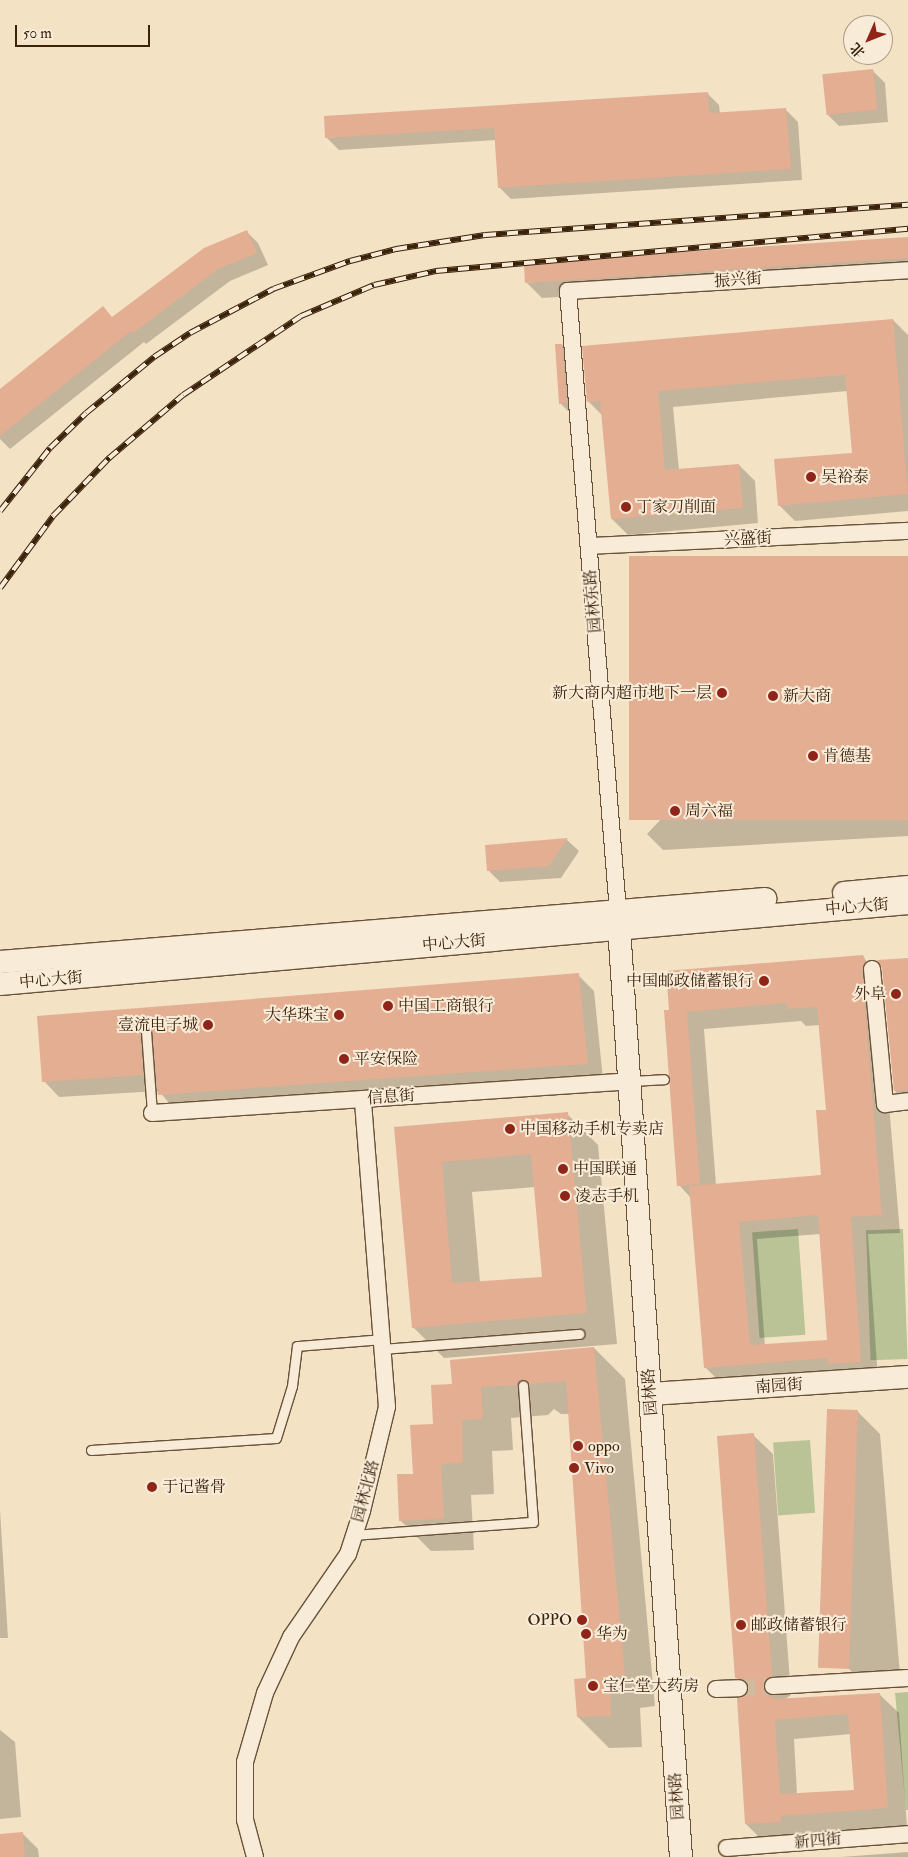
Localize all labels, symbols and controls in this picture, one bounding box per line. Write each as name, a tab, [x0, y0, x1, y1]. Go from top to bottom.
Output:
scale bar	[18, 15, 152, 47]
north arrow	[843, 15, 893, 65]
text: 50 m	[23, 24, 52, 43]
text: 北	[847, 39, 869, 61]
street label: 振兴街	[713, 269, 763, 291]
place label: 吴裕泰	[821, 467, 869, 487]
marker: 吴裕泰	[805, 471, 817, 483]
place label: 丁家刀削面	[636, 497, 716, 517]
marker: 丁家刀削面	[620, 501, 632, 513]
street label: 兴盛街	[724, 528, 772, 550]
street label: 园林东路	[581, 568, 605, 634]
place label: 新大商内超市地下一层	[552, 683, 712, 703]
place label: 新大商	[783, 686, 831, 706]
marker: 新大商内超市地下一层	[716, 687, 728, 699]
marker: 新大商	[767, 690, 779, 702]
place label: 肯德基	[823, 746, 871, 766]
marker: 肯德基	[807, 750, 819, 762]
place label: 周六福	[685, 801, 733, 821]
marker: 周六福	[669, 805, 681, 817]
street label: 中心大街	[824, 895, 890, 919]
street label: 中心大街	[421, 931, 487, 955]
street label: 中心大街	[18, 968, 84, 992]
place label: 中国邮政储蓄银行	[626, 971, 754, 991]
marker: 中国邮政储蓄银行	[758, 975, 770, 987]
place label: 外阜	[854, 984, 886, 1004]
marker: 外阜	[890, 988, 902, 1000]
place label: 中国工商银行	[398, 996, 494, 1016]
marker: 中国工商银行	[382, 1000, 394, 1012]
place label: 大华珠宝	[265, 1005, 329, 1025]
marker: 大华珠宝	[333, 1009, 345, 1021]
place label: 壹流电子城	[118, 1015, 198, 1035]
marker: 壹流电子城	[202, 1019, 214, 1031]
place label: 平安保险	[354, 1049, 418, 1069]
marker: 平安保险	[338, 1053, 350, 1065]
street label: 信息街	[366, 1086, 416, 1108]
place label: 中国移动手机专卖店	[520, 1119, 664, 1139]
marker: 中国移动手机专卖店	[504, 1123, 516, 1135]
place label: 中国联通	[573, 1159, 637, 1179]
marker: 中国联通	[557, 1163, 569, 1175]
place label: 凌志手机	[575, 1186, 639, 1206]
marker: 凌志手机	[559, 1190, 571, 1202]
street label: 园林路	[639, 1367, 661, 1417]
street label: 南园街	[754, 1375, 804, 1397]
place label: oppo	[588, 1436, 620, 1456]
marker: oppo	[572, 1440, 584, 1452]
street label: 园林北路	[348, 1458, 384, 1524]
place label: Vivo	[584, 1458, 614, 1478]
marker: Vivo	[568, 1462, 580, 1474]
place label: 于记酱骨	[162, 1477, 226, 1497]
marker: 于记酱骨	[146, 1481, 158, 1493]
place label: OPPO	[527, 1610, 572, 1630]
marker: OPPO	[576, 1614, 588, 1626]
place label: 邮政储蓄银行	[751, 1615, 847, 1635]
marker: 邮政储蓄银行	[735, 1619, 747, 1631]
place label: 华为	[596, 1624, 628, 1644]
marker: 华为	[580, 1628, 592, 1640]
place label: 宝仁堂大药房	[603, 1676, 699, 1696]
marker: 宝仁堂大药房	[587, 1680, 599, 1692]
street label: 园林路	[666, 1771, 688, 1821]
street label: 新四街	[793, 1829, 843, 1853]

